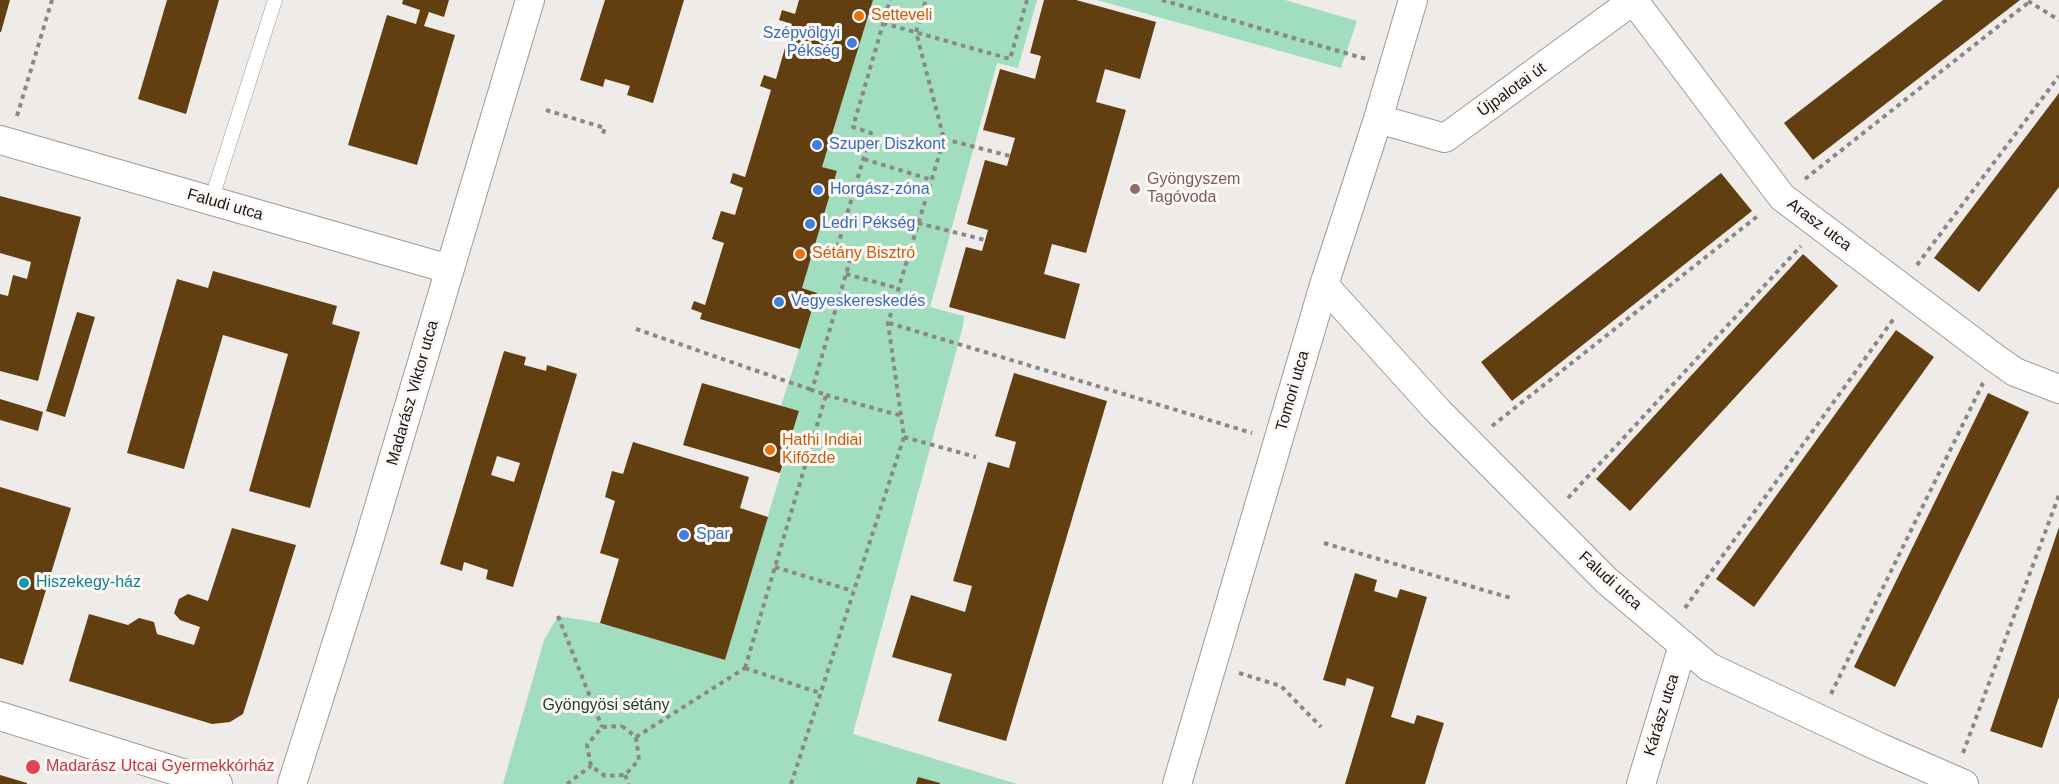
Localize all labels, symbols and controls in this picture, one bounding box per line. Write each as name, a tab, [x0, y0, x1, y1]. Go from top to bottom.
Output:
place label: Setteveli	[871, 6, 932, 26]
marker: Setteveli	[852, 9, 866, 23]
place label: Szépvölgyi Pékség	[763, 24, 840, 62]
marker: Szépvölgyi Pékség	[845, 36, 859, 50]
street label: Újpalotai út	[1474, 59, 1550, 121]
place label: Szuper Diszkont	[829, 135, 945, 155]
marker: Szuper Diszkont	[810, 138, 824, 152]
place label: Gyöngyszem Tagóvoda	[1147, 170, 1240, 208]
place label: Horgász-zóna	[830, 180, 930, 200]
marker: Gyöngyszem Tagóvoda	[1128, 182, 1142, 196]
marker: Horgász-zóna	[811, 183, 825, 197]
street label: Faludi utca	[185, 185, 265, 225]
street label: Arasz utca	[1783, 195, 1855, 255]
place label: Ledri Pékség	[822, 214, 915, 234]
marker: Ledri Pékség	[803, 217, 817, 231]
place label: Sétány Bisztró	[812, 244, 915, 264]
marker: Sétány Bisztró	[793, 247, 807, 261]
place label: Vegyeskereskedés	[791, 292, 925, 312]
marker: Vegyeskereskedés	[772, 295, 786, 309]
street label: Madarász Viktor utca	[383, 318, 443, 468]
street label: Tomori utca	[1272, 349, 1314, 433]
place label: Hathi Indiai Kifőzde	[782, 431, 862, 469]
marker: Hathi Indiai Kifőzde	[763, 443, 777, 457]
place label: Spar	[696, 525, 730, 545]
marker: Spar	[677, 528, 691, 542]
street label: Faludi utca	[1574, 548, 1646, 614]
place label: Hiszekegy-ház	[36, 573, 141, 593]
marker: Hiszekegy-ház	[17, 576, 31, 590]
street label: Kárász utca	[1640, 672, 1684, 758]
park label: Gyöngyösi sétány	[542, 696, 670, 716]
place label: Madarász Utcai Gyermekkórház	[46, 757, 275, 777]
marker: Madarász Utcai Gyermekkórház	[24, 758, 42, 776]

